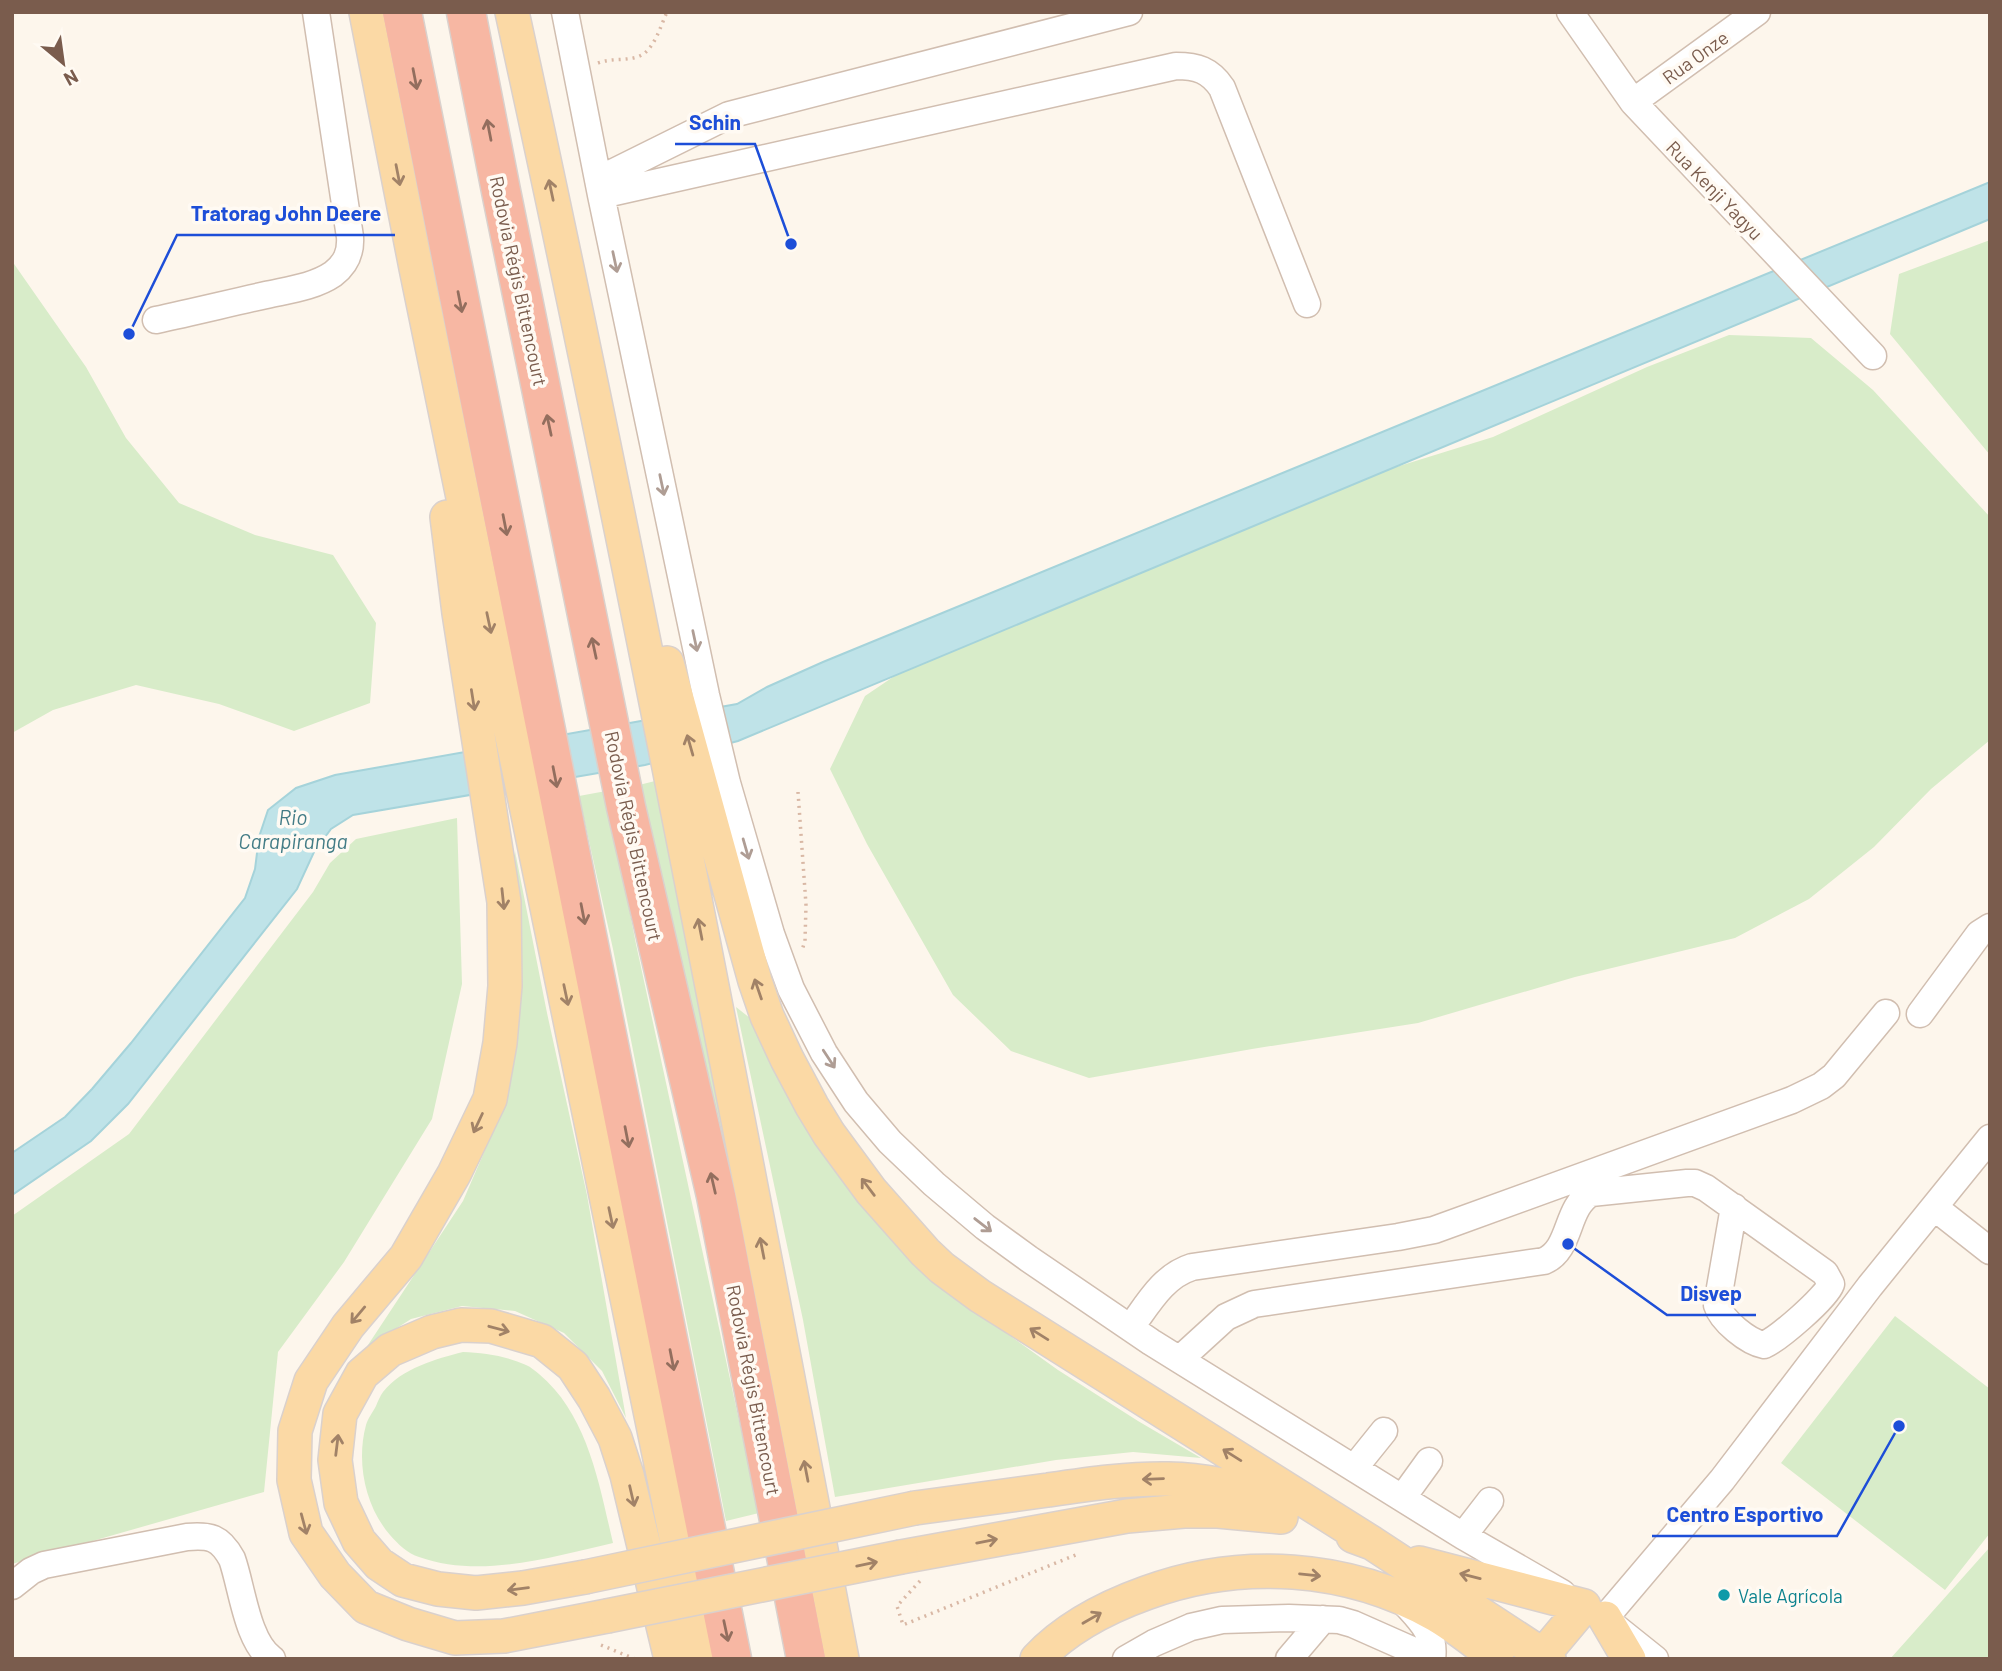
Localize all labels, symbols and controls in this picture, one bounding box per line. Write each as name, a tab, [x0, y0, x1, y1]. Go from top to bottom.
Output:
street label: Rua Onze	[1658, 25, 1732, 89]
north arrow	[28, 28, 98, 98]
text: N	[60, 65, 83, 91]
one-way arrow	[409, 67, 423, 90]
callout: Schin	[675, 102, 755, 144]
text: Schin	[689, 109, 741, 134]
one-way arrow	[481, 119, 495, 142]
street label: Rua Kenji Yagyu	[1662, 136, 1768, 244]
one-way arrow	[391, 163, 405, 186]
street label: Rodovia Régis Bittencourt	[485, 174, 553, 388]
one-way arrow	[543, 179, 557, 202]
callout: Tratorag John Deere	[177, 193, 395, 235]
text: Tratorag John Deere	[191, 200, 381, 225]
one-way arrow	[609, 250, 623, 273]
one-way arrow	[454, 290, 467, 313]
one-way arrow	[541, 414, 555, 437]
one-way arrow	[656, 473, 670, 496]
one-way arrow	[498, 513, 512, 536]
one-way arrow	[483, 611, 496, 634]
one-way arrow	[688, 629, 702, 652]
one-way arrow	[587, 637, 601, 660]
one-way arrow	[466, 688, 479, 711]
street label: Rodovia Régis Bittencourt	[600, 729, 668, 943]
one-way arrow	[683, 735, 696, 757]
one-way arrow	[549, 765, 562, 788]
water label: Rio Carapiranga	[238, 804, 348, 853]
one-way arrow	[741, 837, 754, 859]
one-way arrow	[497, 888, 510, 910]
one-way arrow	[576, 902, 590, 925]
one-way arrow	[692, 918, 706, 941]
one-way arrow	[751, 978, 763, 1000]
one-way arrow	[559, 983, 573, 1006]
one-way arrow	[822, 1049, 836, 1069]
one-way arrow	[471, 1112, 484, 1133]
one-way arrow	[621, 1125, 635, 1148]
one-way arrow	[706, 1172, 719, 1195]
one-way arrow	[861, 1177, 876, 1196]
one-way arrow	[605, 1206, 619, 1229]
one-way arrow	[973, 1217, 992, 1232]
one-way arrow	[755, 1237, 769, 1260]
callout: Disvep	[1667, 1273, 1756, 1315]
text: Disvep	[1680, 1280, 1742, 1305]
street label: Rodovia Régis Bittencourt	[722, 1283, 786, 1497]
one-way arrow	[350, 1305, 365, 1323]
one-way arrow	[488, 1323, 510, 1336]
one-way arrow	[1030, 1326, 1050, 1340]
one-way arrow	[665, 1348, 679, 1371]
one-way arrow	[330, 1434, 343, 1457]
one-way arrow	[1222, 1447, 1242, 1461]
one-way arrow	[798, 1460, 812, 1483]
one-way arrow	[1142, 1472, 1165, 1485]
one-way arrow	[626, 1484, 639, 1507]
callout: Centro Esportivo	[1652, 1494, 1837, 1536]
text: Centro Esportivo	[1666, 1501, 1824, 1526]
one-way arrow	[298, 1512, 311, 1534]
one-way arrow	[975, 1533, 998, 1547]
one-way arrow	[855, 1557, 878, 1570]
one-way arrow	[1298, 1568, 1321, 1581]
one-way arrow	[1459, 1569, 1482, 1582]
one-way arrow	[507, 1582, 529, 1595]
place label: Vale Agrícola	[1738, 1584, 1843, 1607]
marker: Vale Agrícola	[1716, 1587, 1732, 1603]
one-way arrow	[1081, 1611, 1101, 1625]
one-way arrow	[720, 1619, 734, 1642]

